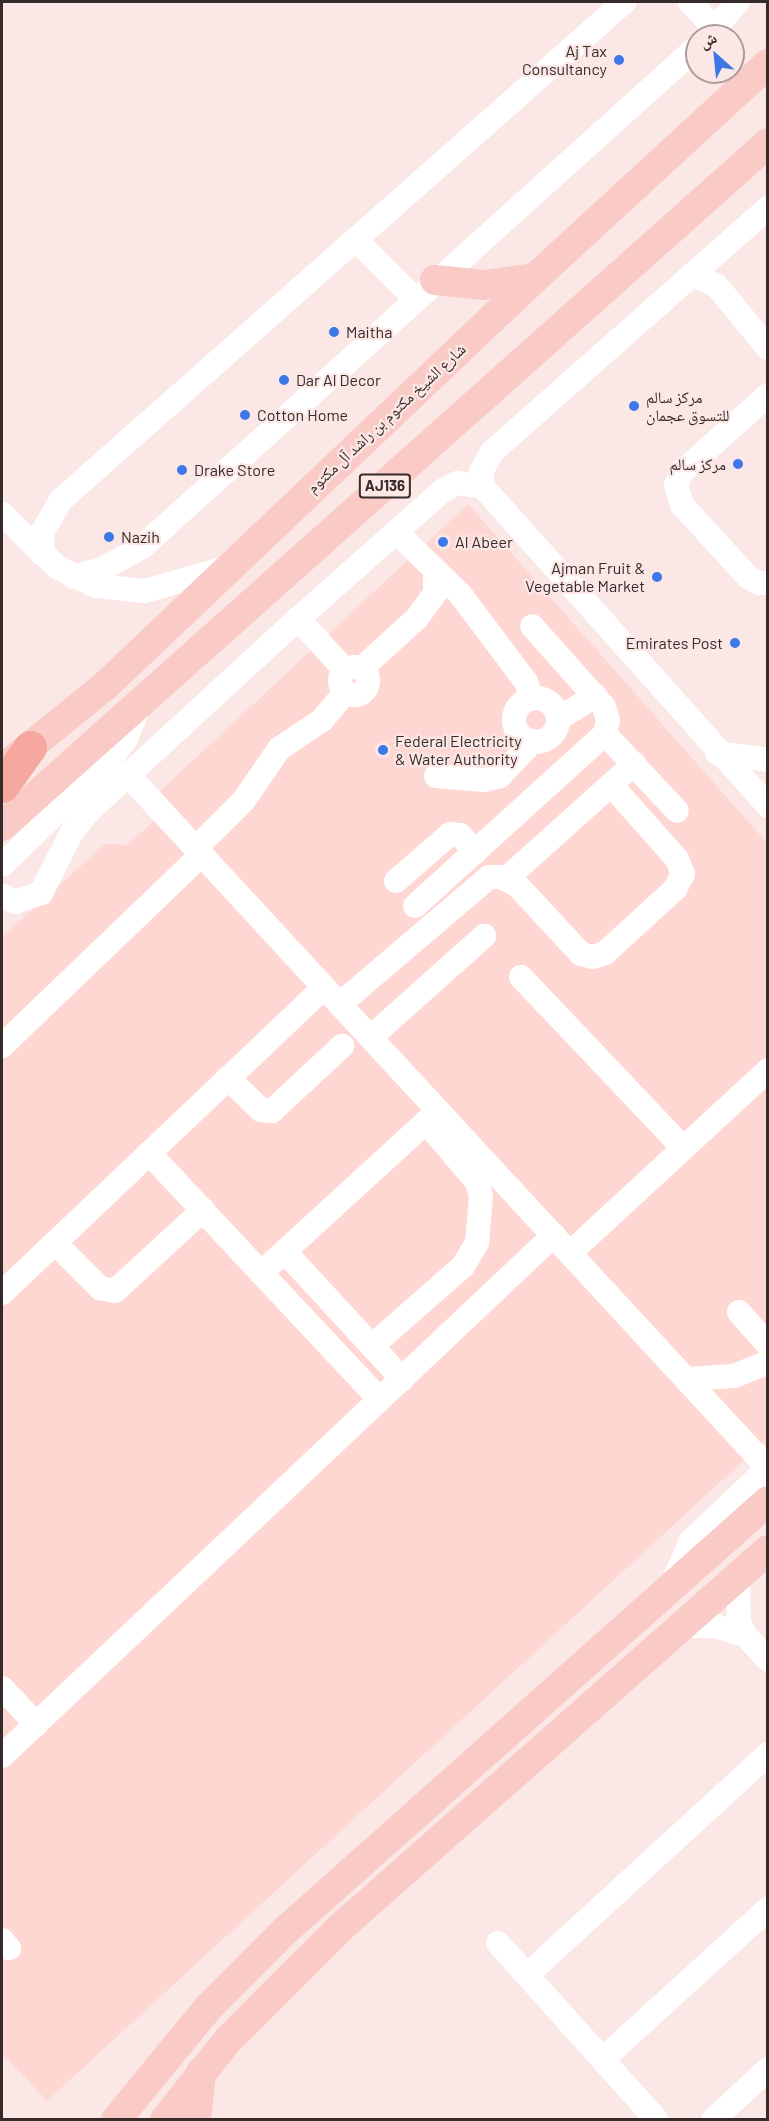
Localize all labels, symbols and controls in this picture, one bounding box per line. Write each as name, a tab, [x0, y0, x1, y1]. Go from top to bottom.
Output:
north arrow	[685, 24, 745, 84]
text: ش	[696, 27, 719, 52]
place label: Aj Tax Consultancy	[522, 41, 607, 79]
marker: Aj Tax Consultancy	[612, 53, 626, 67]
place label: Maitha	[346, 322, 392, 342]
marker: Maitha	[327, 325, 341, 339]
street label: شارع الشيخ مكتوم بن راشد آل مكتوم	[302, 339, 470, 497]
place label: Dar Al Decor	[296, 370, 381, 390]
marker: Dar Al Decor	[277, 373, 291, 387]
place label: مركز سالم للتسوق عجمان	[646, 387, 729, 425]
marker: مركز سالم للتسوق عجمان	[627, 399, 641, 413]
place label: Cotton Home	[257, 405, 348, 425]
marker: Cotton Home	[238, 408, 252, 422]
place label: مركز سالم	[670, 454, 726, 474]
marker: مركز سالم	[731, 457, 745, 471]
place label: Drake Store	[194, 460, 275, 480]
marker: Drake Store	[175, 463, 189, 477]
road number: AJ136	[358, 474, 412, 498]
place label: Nazih	[121, 527, 160, 547]
marker: Nazih	[102, 530, 116, 544]
place label: Al Abeer	[455, 532, 513, 552]
marker: Al Abeer	[436, 535, 450, 549]
place label: Ajman Fruit & Vegetable Market	[525, 558, 645, 596]
marker: Ajman Fruit & Vegetable Market	[650, 570, 664, 584]
place label: Emirates Post	[626, 633, 723, 653]
marker: Emirates Post	[728, 636, 742, 650]
place label: Federal Electricity & Water Authority	[395, 731, 522, 769]
marker: Federal Electricity & Water Authority	[376, 743, 390, 757]

